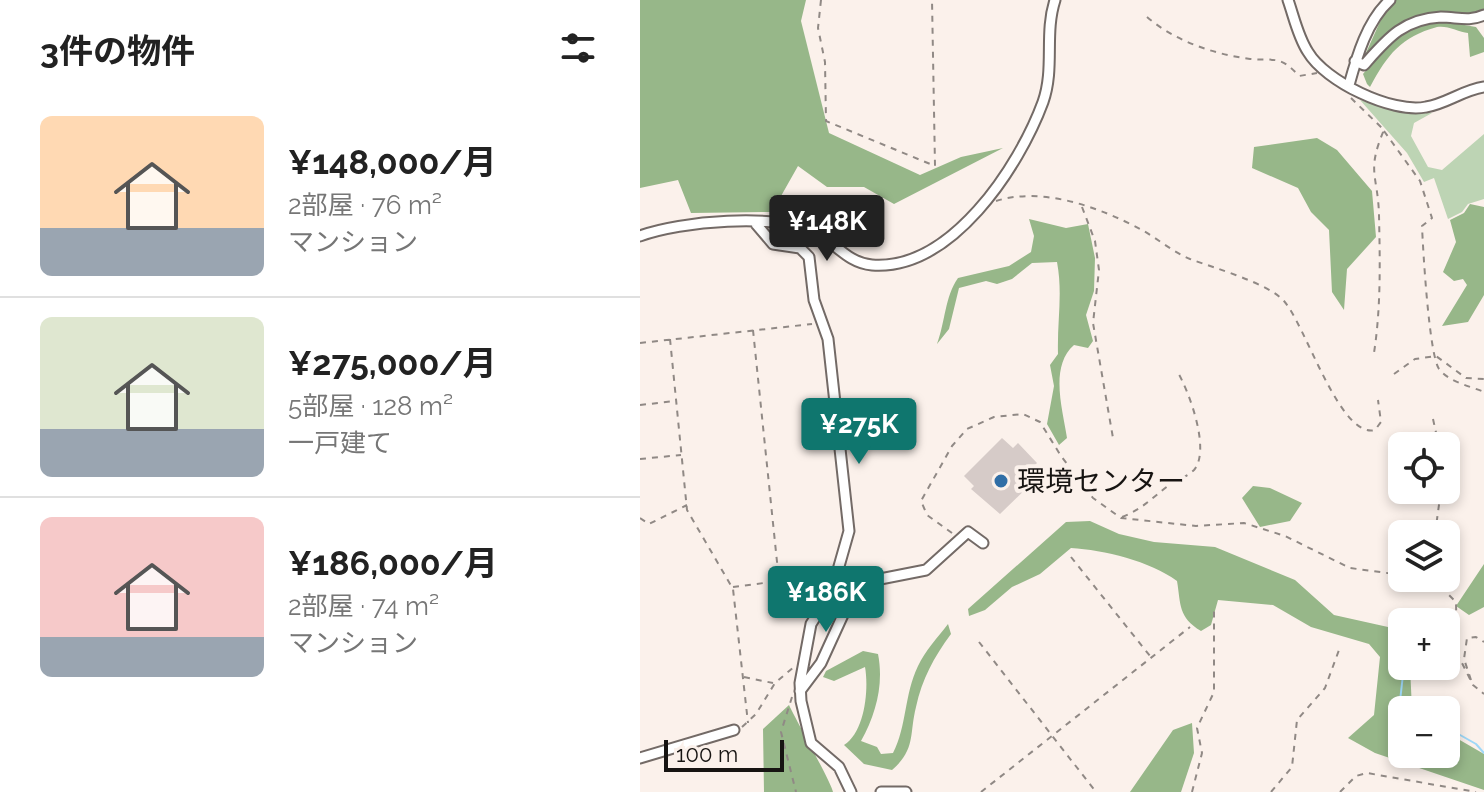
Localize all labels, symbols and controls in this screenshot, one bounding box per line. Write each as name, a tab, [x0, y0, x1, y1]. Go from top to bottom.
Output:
icon: filters	[556, 26, 600, 70]
text: 3件の物件	[40, 31, 195, 71]
text: ¥148,000/月	[288, 142, 497, 182]
icon: home	[104, 148, 200, 244]
text: 2部屋 · 76 m²	[288, 190, 442, 220]
pin: ¥148K	[771, 195, 883, 263]
text: ¥148K	[787, 206, 867, 236]
text: マンション	[288, 227, 418, 257]
text: ¥275,000/月	[288, 343, 497, 383]
icon: home	[104, 349, 200, 445]
text: 5部屋 · 128 m²	[288, 391, 453, 421]
pin: ¥275K	[803, 398, 915, 466]
text: ¥275K	[819, 409, 899, 439]
text: 一戸建て	[288, 428, 392, 458]
map controls	[1388, 432, 1460, 768]
button: locate	[1388, 432, 1460, 504]
place label: 環境センター	[1017, 465, 1185, 498]
marker: 環境センター	[992, 472, 1010, 490]
button: layers	[1388, 520, 1460, 592]
text: ¥186,000/月	[288, 543, 498, 583]
icon: home	[104, 549, 200, 645]
pin: ¥186K	[770, 566, 882, 634]
text: ¥186K	[786, 577, 866, 607]
text: 2部屋 · 74 m²	[288, 591, 439, 621]
button: +	[1388, 608, 1460, 680]
text: マンション	[288, 628, 418, 658]
button: −	[1388, 696, 1460, 768]
scale bar	[664, 736, 784, 772]
text: 100 m	[676, 741, 738, 767]

